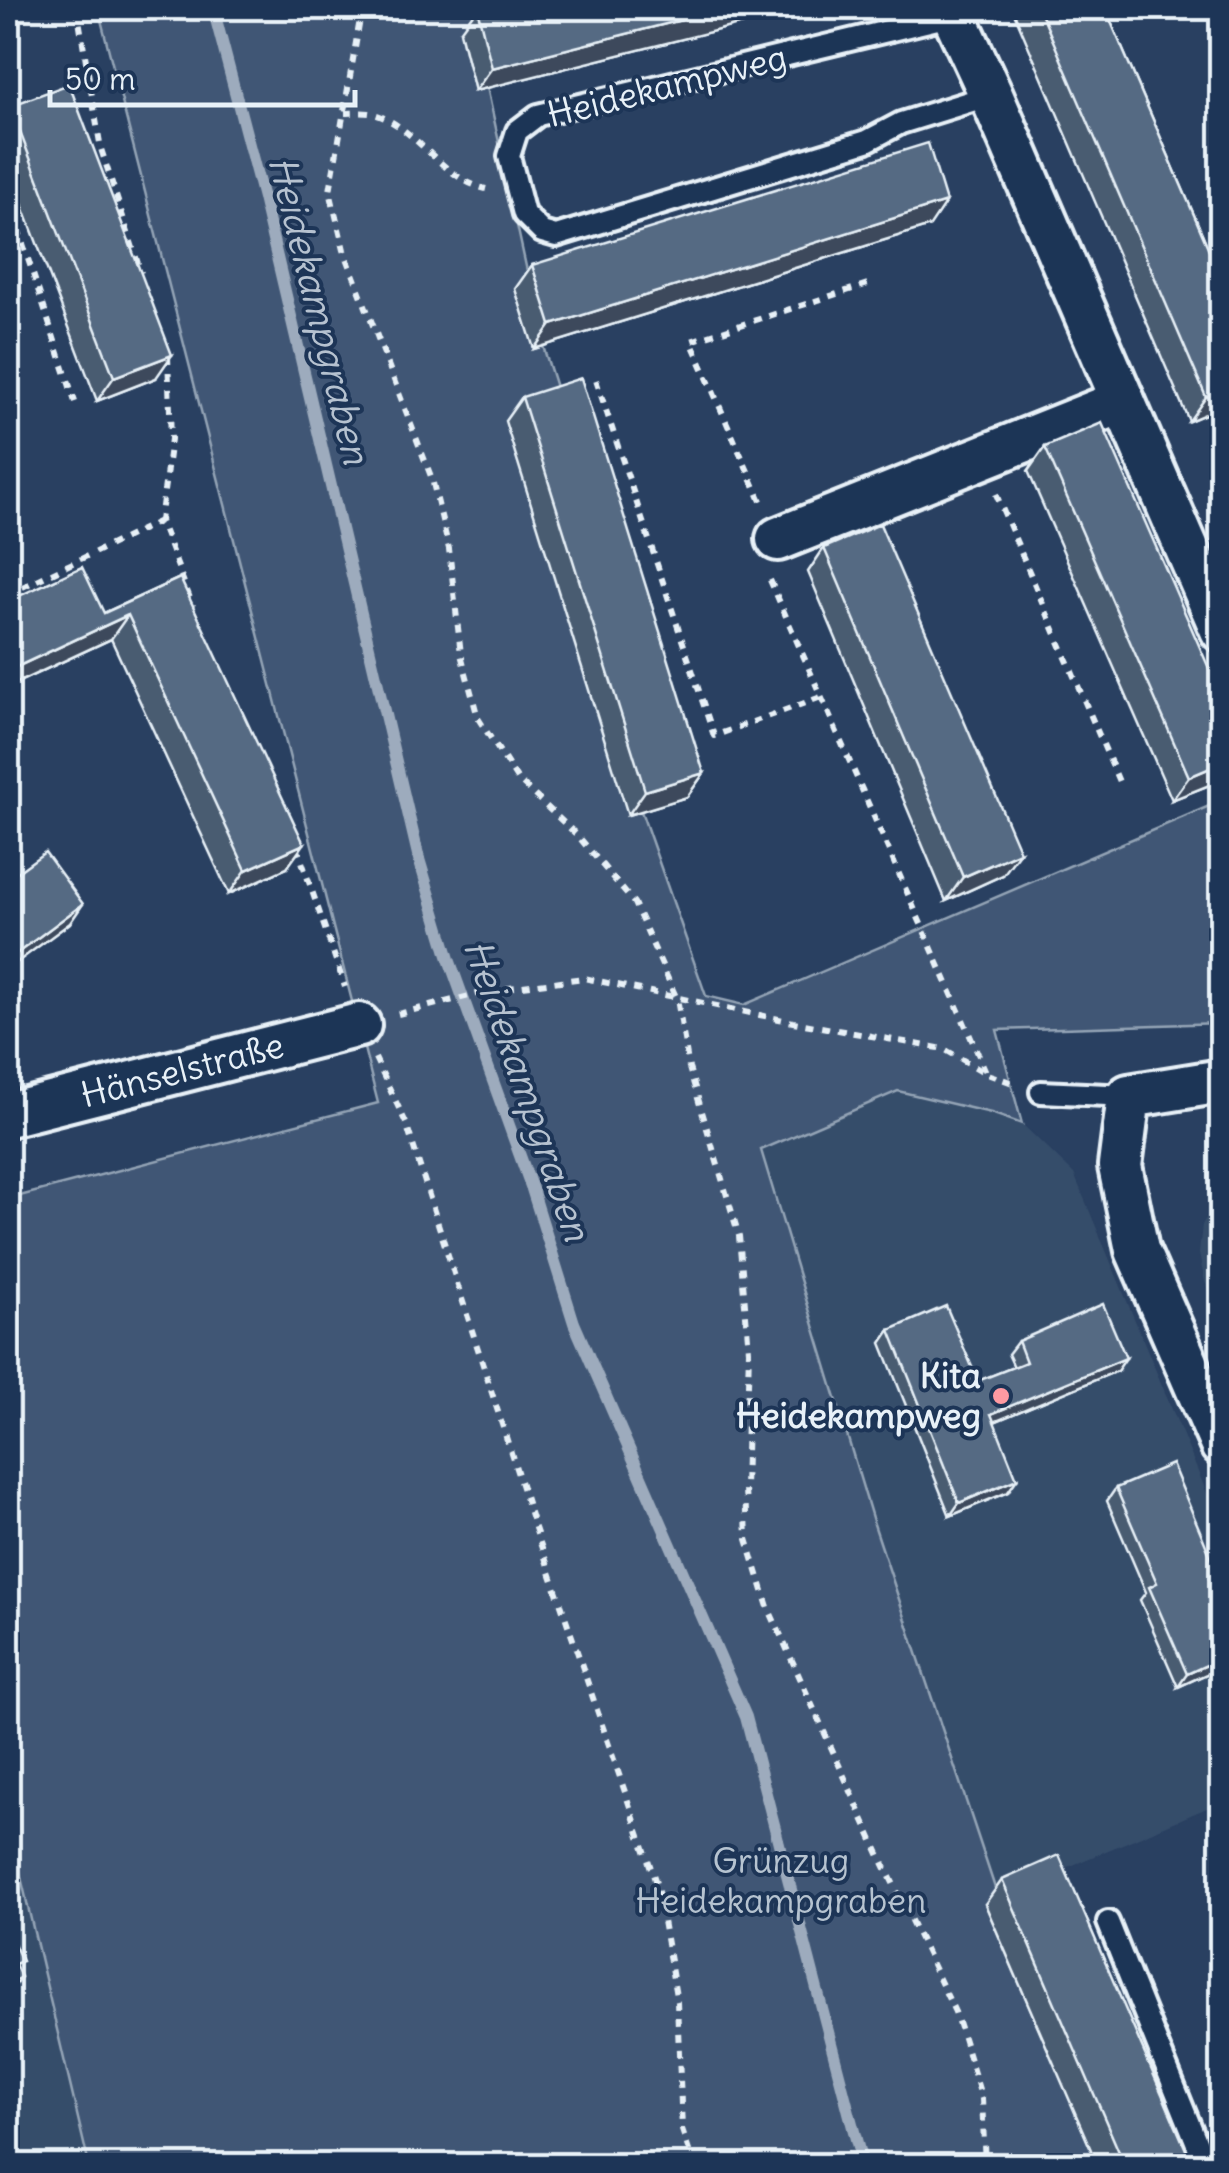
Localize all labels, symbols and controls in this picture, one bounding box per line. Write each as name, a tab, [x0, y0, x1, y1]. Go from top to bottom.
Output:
street label: Heidekampweg	[543, 34, 791, 136]
scale bar	[50, 45, 355, 107]
text: 50 m	[65, 60, 135, 98]
water label: Heidekampgraben	[258, 151, 381, 470]
water label: Heidekampgraben	[454, 933, 601, 1248]
street label: Hänselstraße	[76, 1022, 288, 1116]
place label: Kita Heidekampweg	[736, 1353, 981, 1437]
marker: Kita Heidekampweg	[990, 1385, 1012, 1407]
park label: Grünzug Heidekampgraben	[636, 1838, 926, 1922]

